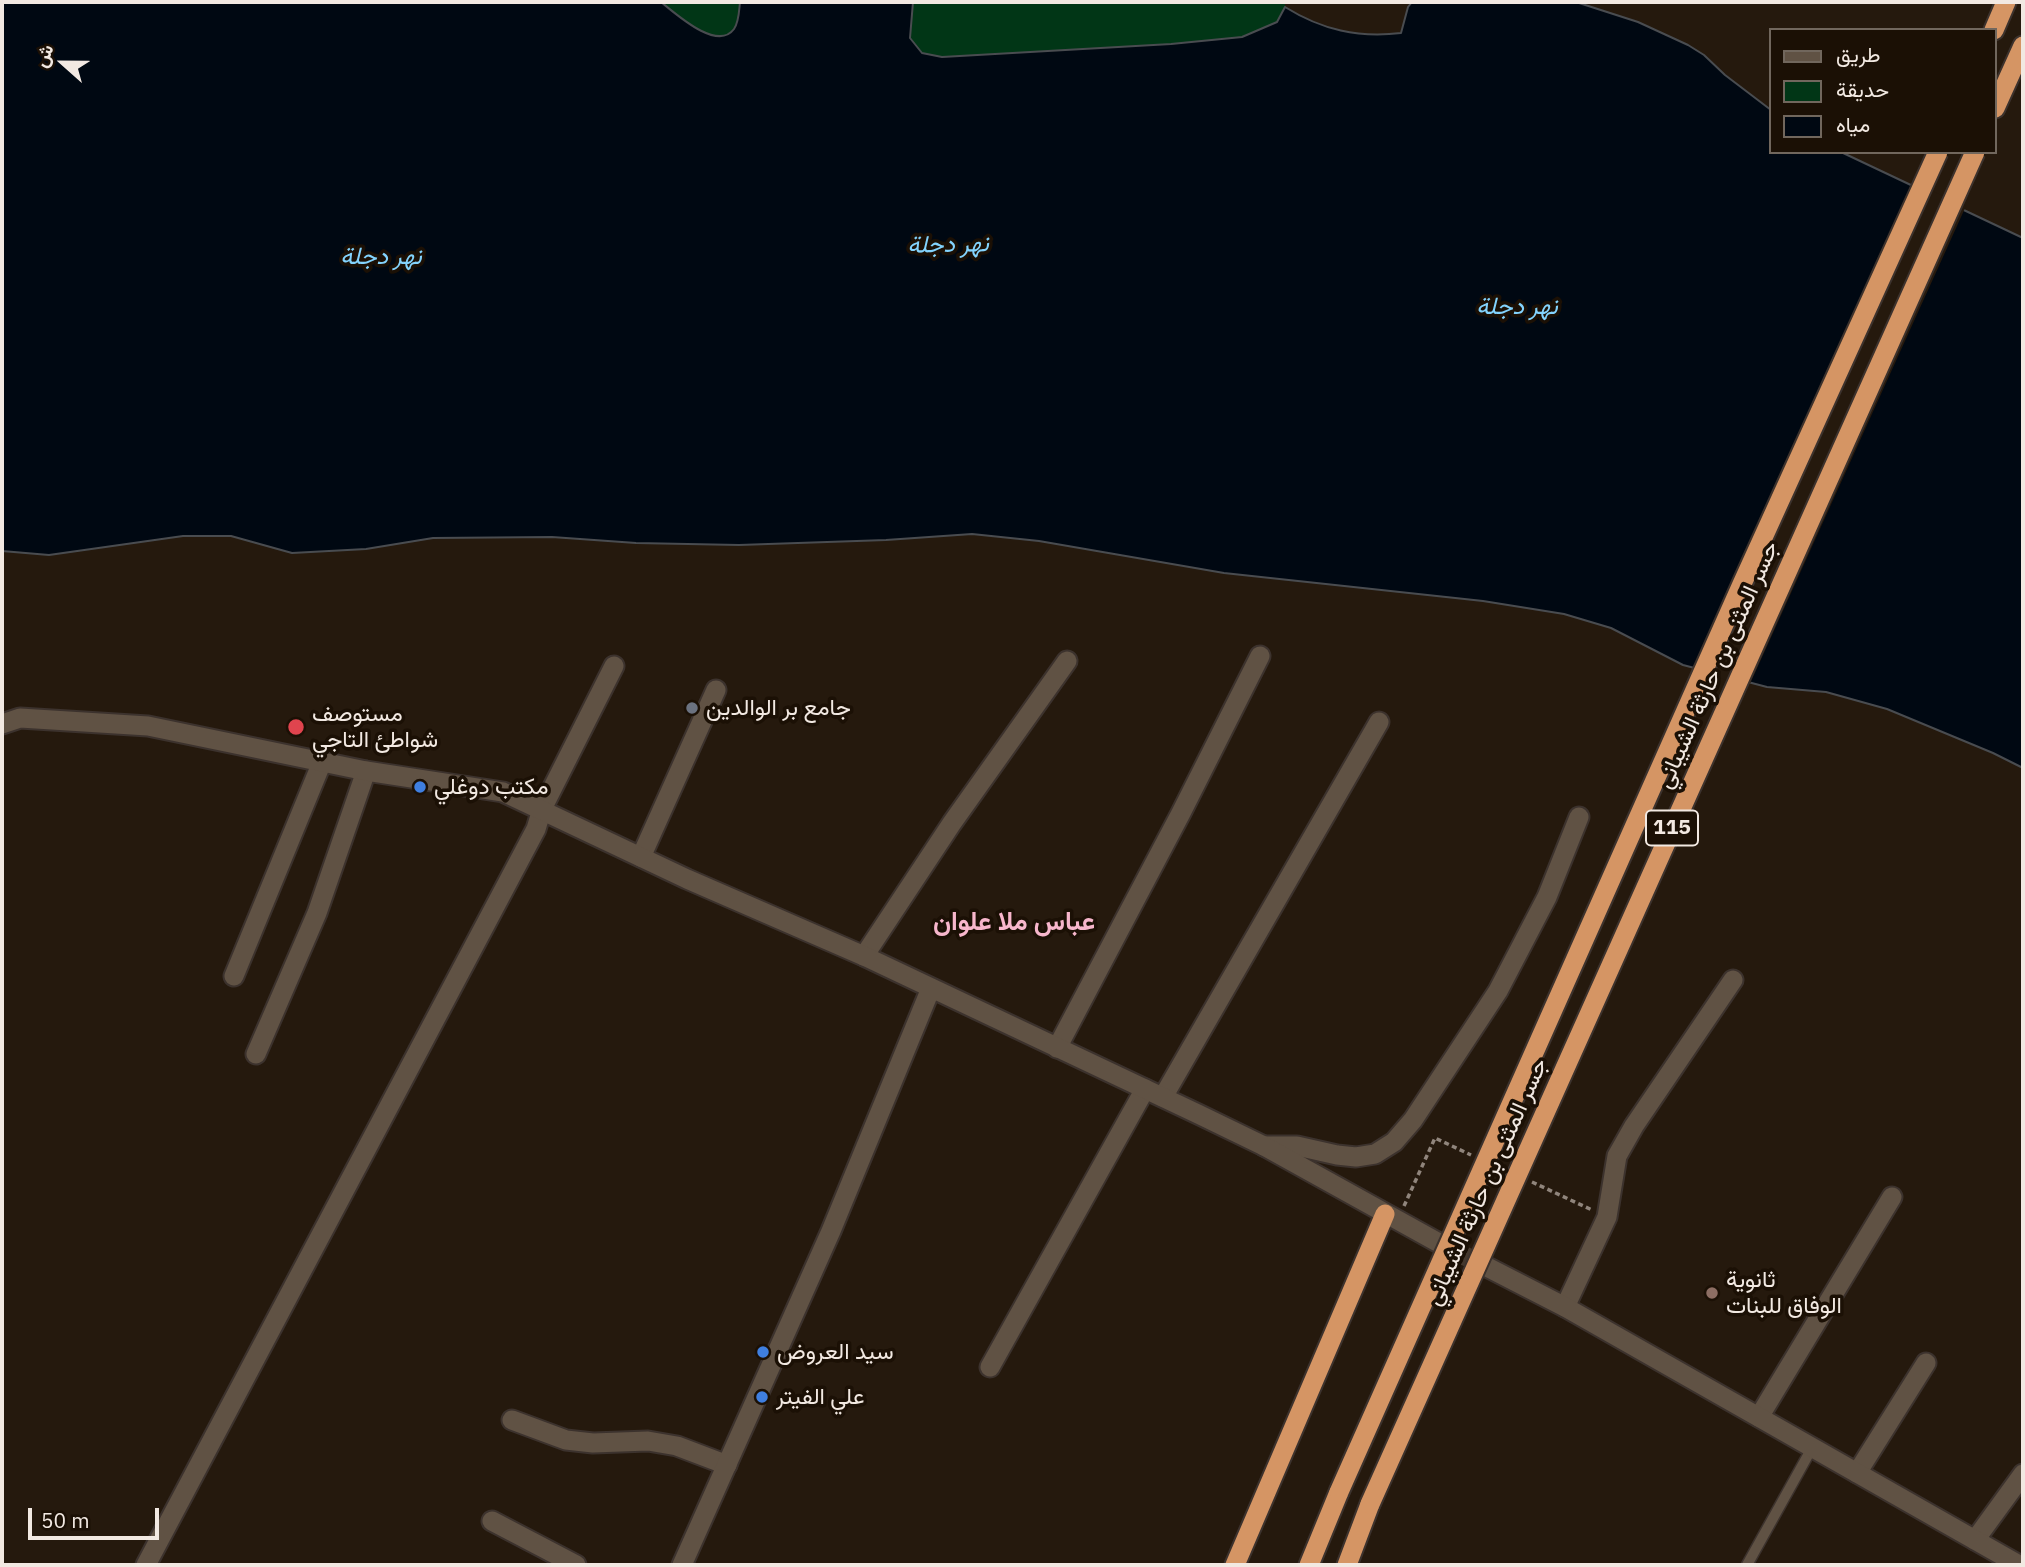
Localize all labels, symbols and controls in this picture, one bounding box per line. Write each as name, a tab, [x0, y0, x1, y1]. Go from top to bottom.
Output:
north arrow	[28, 28, 98, 98]
legend	[1770, 28, 1997, 154]
text: طريق	[1836, 40, 1881, 68]
text: ش	[28, 41, 59, 70]
text: حديقة	[1836, 75, 1889, 103]
text: مياه	[1836, 110, 1870, 138]
water label: نهر دجلة	[907, 230, 989, 260]
water label: نهر دجلة	[340, 243, 422, 271]
water label: نهر دجلة	[1476, 293, 1558, 321]
street label: جسر المثنى بن حارثة الشيباني	[1651, 537, 1785, 793]
place label: جامع بر الوالدين	[706, 694, 851, 722]
place label: مستوصف شواطئ التاجي	[312, 700, 438, 754]
marker: جامع بر الوالدين	[684, 700, 700, 716]
marker: مستوصف شواطئ التاجي	[286, 717, 306, 737]
place label: مكتب دوغلي	[434, 773, 549, 801]
marker: مكتب دوغلي	[412, 779, 428, 795]
road number: 115	[1646, 810, 1698, 846]
district label: عباس ملا علوان	[933, 906, 1095, 938]
street label: جسر المثنى بن حارثة الشيباني	[1420, 1054, 1554, 1310]
place label: ثانوية الوفاق للبنات	[1726, 1266, 1842, 1320]
marker: ثانوية الوفاق للبنات	[1704, 1285, 1720, 1301]
place label: سيد العروض	[777, 1338, 894, 1366]
marker: سيد العروض	[755, 1344, 771, 1360]
place label: علي الفيتر	[776, 1383, 865, 1411]
marker: علي الفيتر	[754, 1389, 770, 1405]
scale bar	[32, 1494, 163, 1538]
text: 50 m	[41, 1506, 90, 1534]

